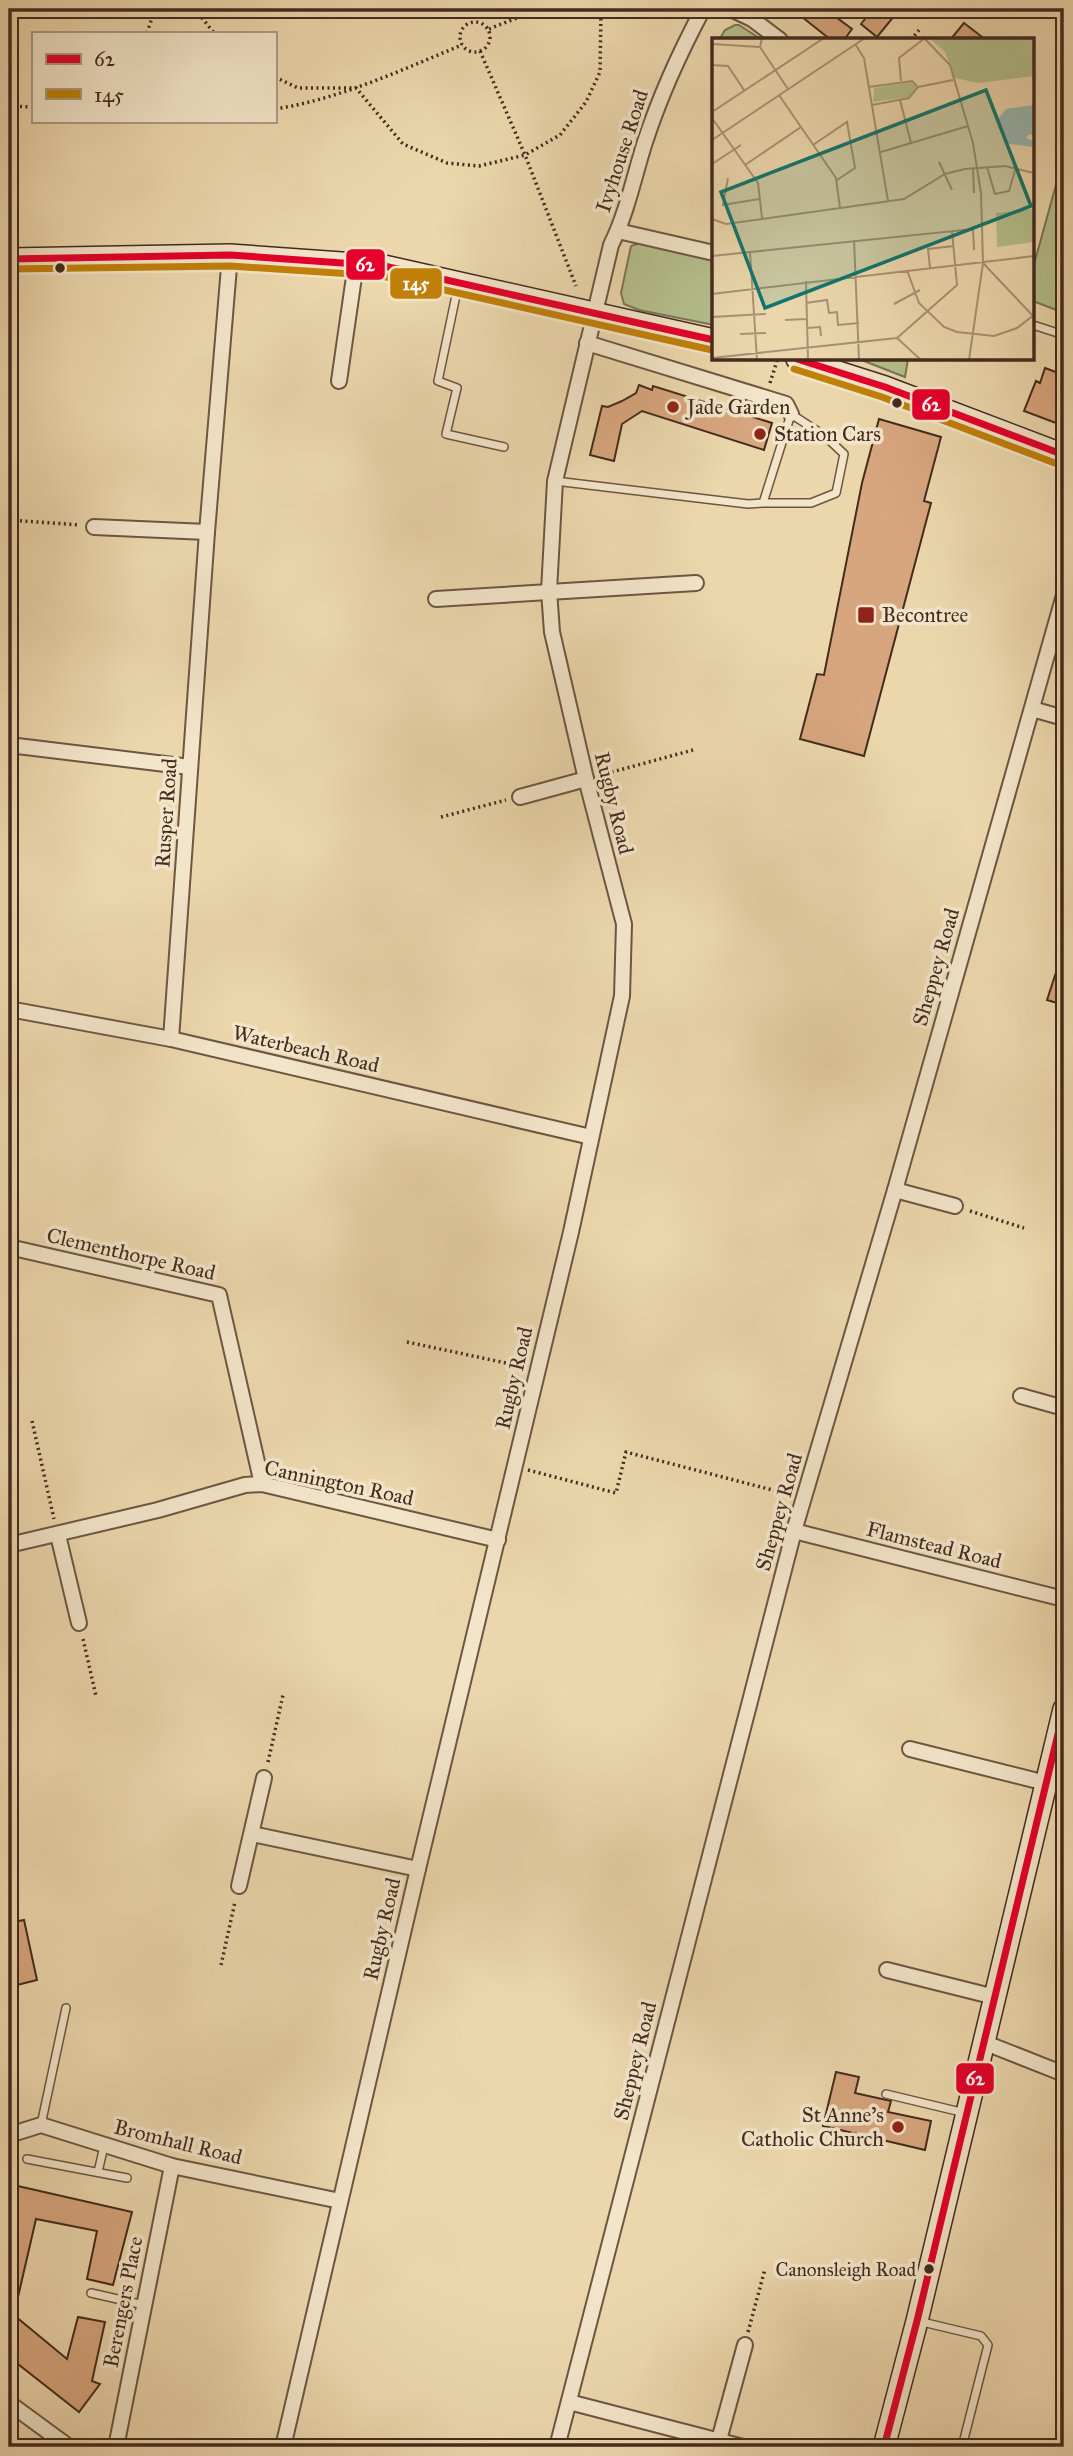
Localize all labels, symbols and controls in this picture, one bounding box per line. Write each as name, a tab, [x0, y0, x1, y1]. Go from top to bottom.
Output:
legend	[32, 32, 276, 122]
inset map	[712, 38, 1034, 360]
text: 62	[94, 46, 116, 72]
text: 145	[94, 82, 124, 108]
street label: Ivyhouse Road	[590, 86, 654, 216]
line badge: 62	[345, 248, 386, 281]
text: 62	[355, 253, 375, 276]
unlabelled marker	[53, 261, 67, 275]
line badge: 145	[389, 267, 443, 300]
text: 145	[403, 272, 430, 296]
line badge: 62	[911, 388, 951, 421]
text: 62	[921, 393, 941, 416]
place label: Jade Garden	[685, 394, 790, 420]
unlabelled marker	[890, 396, 904, 410]
marker: Jade Garden	[665, 399, 681, 415]
place label: Station Cars	[774, 421, 881, 447]
marker: Station Cars	[752, 426, 768, 442]
place label: Becontree	[882, 602, 968, 628]
marker: Becontree	[856, 605, 876, 625]
street label: Rugby Road	[589, 749, 639, 857]
street label: Rusper Road	[149, 757, 183, 869]
street label: Sheppey Road	[907, 905, 965, 1029]
street label: Waterbeach Road	[230, 1020, 382, 1079]
street label: Clementhorpe Road	[44, 1222, 218, 1286]
street label: Rugby Road	[490, 1324, 539, 1432]
street label: Sheppey Road	[750, 1450, 808, 1574]
street label: Cannington Road	[262, 1455, 416, 1512]
street label: Flamstead Road	[864, 1516, 1005, 1574]
street label: Rugby Road	[358, 1875, 407, 1983]
street label: Sheppey Road	[608, 1999, 662, 2123]
line badge: 62	[955, 2062, 995, 2095]
text: 62	[965, 2067, 985, 2090]
place label: St Anne's Catholic Church	[741, 2102, 884, 2152]
street label: Bromhall Road	[111, 2114, 245, 2171]
marker: St Anne's Catholic Church	[890, 2119, 906, 2135]
street label: Berengers Place	[98, 2234, 149, 2370]
place label: Canonsleigh Road	[776, 2258, 916, 2282]
marker: Canonsleigh Road	[922, 2262, 936, 2276]

